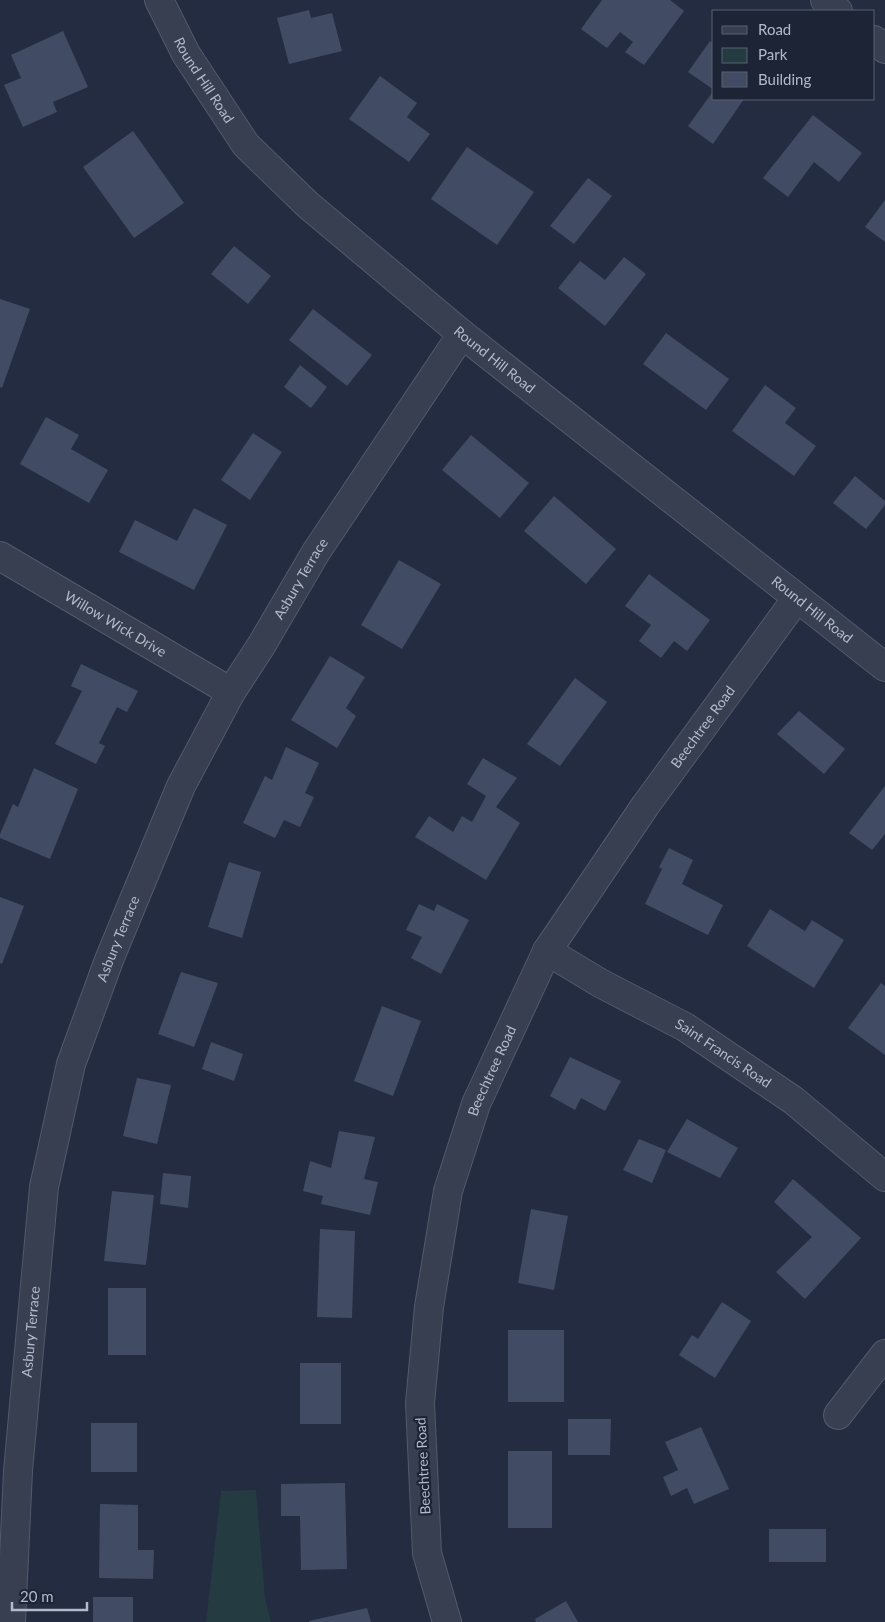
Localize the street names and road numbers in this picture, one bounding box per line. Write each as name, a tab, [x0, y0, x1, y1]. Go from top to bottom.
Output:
street label: Round Hill Road	[171, 34, 238, 126]
street label: Round Hill Road	[451, 322, 539, 396]
street label: Asbury Terrace	[270, 534, 331, 622]
street label: Round Hill Road	[768, 572, 856, 646]
street label: Willow Wick Drive	[62, 587, 170, 660]
street label: Beechtree Road	[667, 682, 738, 771]
street label: Asbury Terrace	[93, 893, 143, 984]
street label: Saint Francis Road	[673, 1015, 775, 1091]
street label: Beechtree Road	[464, 1023, 519, 1118]
street label: Asbury Terrace	[18, 1285, 43, 1378]
street label: Beechtree Road	[411, 1417, 434, 1515]

